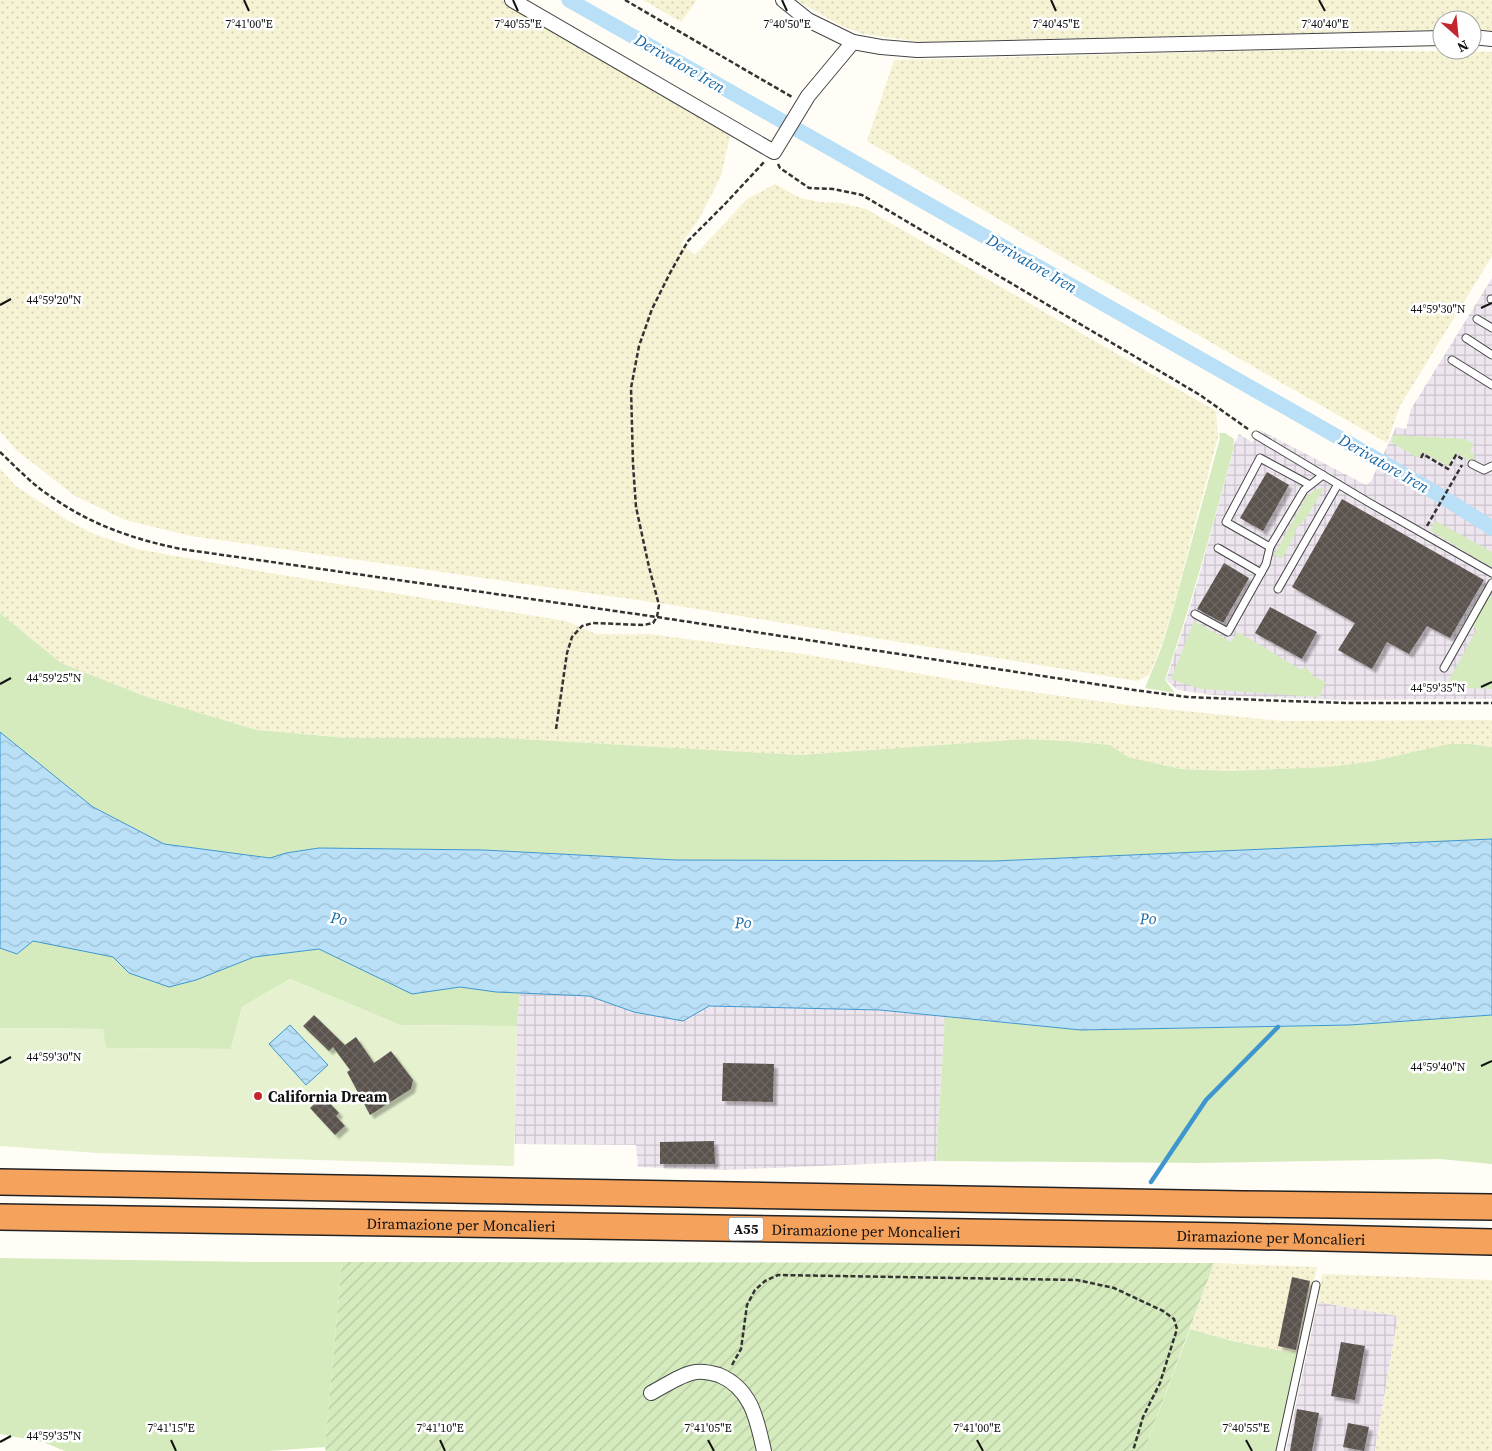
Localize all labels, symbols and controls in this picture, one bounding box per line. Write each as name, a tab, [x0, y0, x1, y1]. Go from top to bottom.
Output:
north arrow	[1432, 10, 1482, 60]
text: 7°41'00"E	[225, 16, 273, 32]
text: 7°40'55"E	[494, 16, 542, 32]
text: 7°40'50"E	[763, 16, 811, 32]
text: 7°40'45"E	[1032, 16, 1080, 32]
text: 7°40'40"E	[1301, 16, 1349, 32]
water label: Derivatore Iren	[630, 28, 729, 98]
text: N	[1454, 35, 1472, 58]
water label: Derivatore Iren	[982, 228, 1081, 298]
text: 44°59'20"N	[26, 292, 82, 308]
text: 44°59'30"N	[1410, 301, 1466, 317]
water label: Derivatore Iren	[1334, 428, 1433, 498]
text: 44°59'25"N	[26, 670, 82, 686]
text: 44°59'35"N	[1410, 680, 1466, 696]
water label: Po	[328, 906, 349, 930]
water label: Po	[1138, 907, 1157, 929]
water label: Po	[733, 911, 752, 933]
text: 44°59'30"N	[26, 1049, 82, 1065]
text: 44°59'40"N	[1410, 1059, 1466, 1075]
place label: California Dream	[268, 1086, 388, 1107]
marker: California Dream	[252, 1090, 264, 1102]
street label: Diramazione per Moncalieri	[366, 1212, 556, 1236]
road number: A55	[728, 1218, 764, 1240]
street label: Diramazione per Moncalieri	[771, 1218, 961, 1242]
street label: Diramazione per Moncalieri	[1176, 1225, 1366, 1250]
text: 7°41'15"E	[147, 1420, 195, 1436]
text: 7°41'10"E	[416, 1420, 464, 1436]
text: 7°41'05"E	[684, 1420, 732, 1436]
text: 7°41'00"E	[953, 1420, 1001, 1436]
text: 7°40'55"E	[1222, 1420, 1270, 1436]
text: 44°59'35"N	[26, 1428, 82, 1444]

